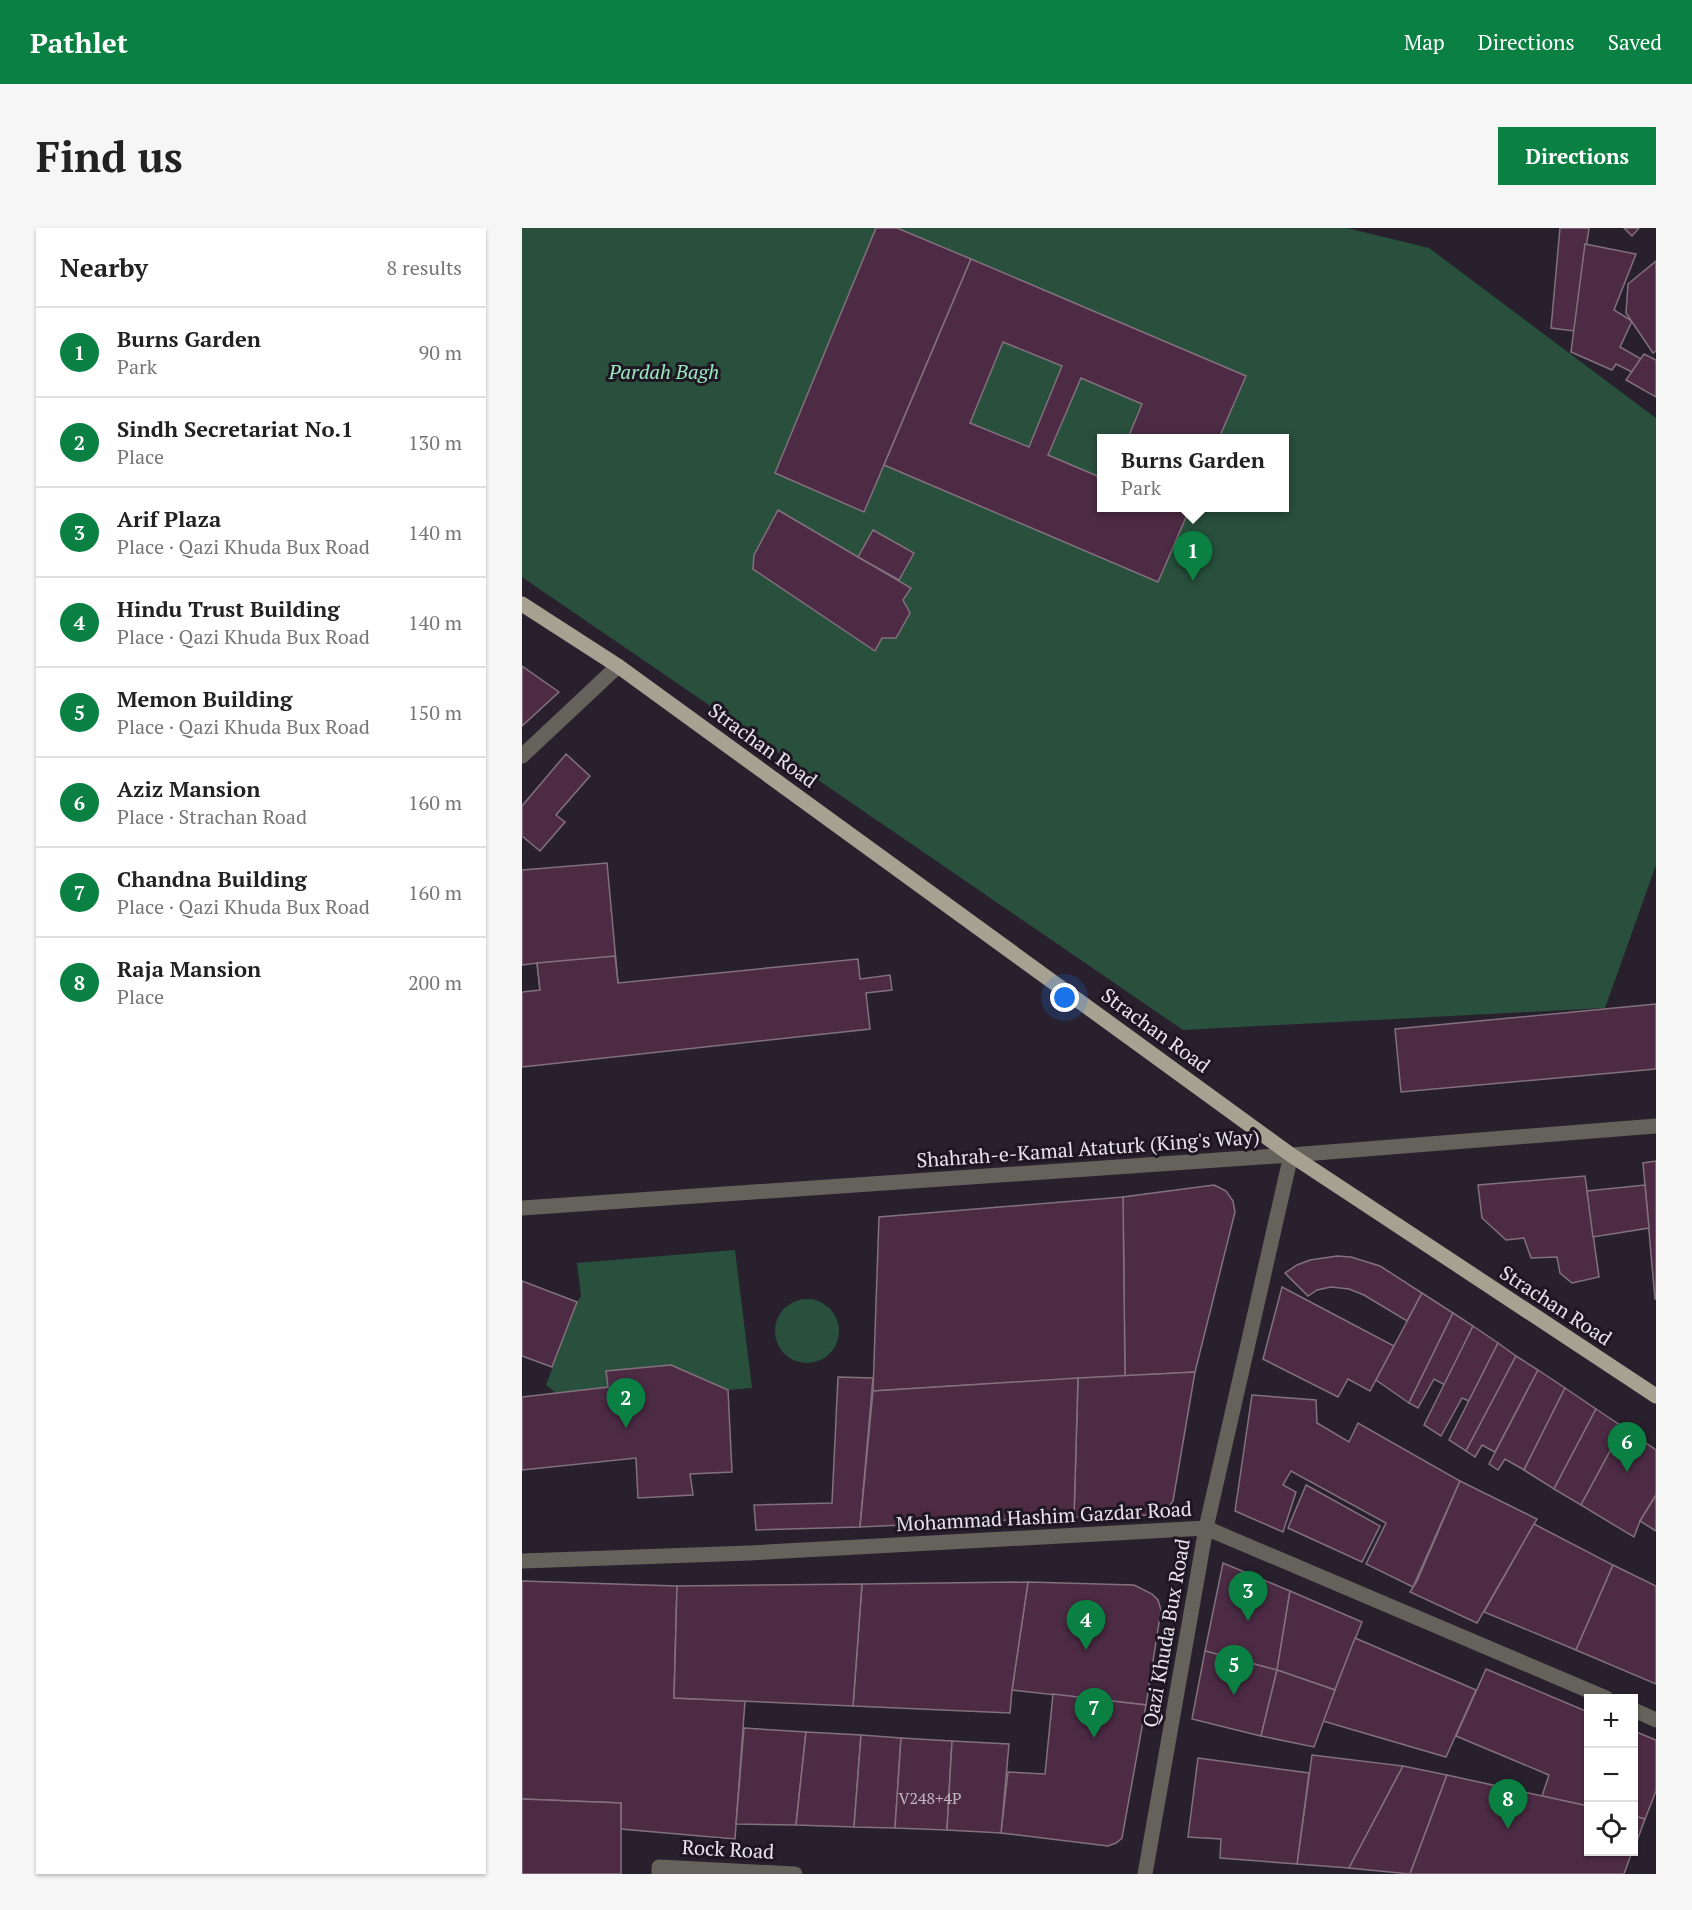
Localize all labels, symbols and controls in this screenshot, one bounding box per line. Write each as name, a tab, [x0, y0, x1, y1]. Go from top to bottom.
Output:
text: Pathlet	[30, 24, 128, 61]
text: Map	[1404, 28, 1445, 56]
text: Directions	[1478, 28, 1575, 56]
text: Saved	[1608, 28, 1662, 56]
button: Directions	[1498, 127, 1656, 185]
text: Find us	[36, 128, 183, 184]
text: Nearby	[60, 250, 148, 284]
text: 8 results	[387, 254, 462, 281]
text: Burns Garden	[117, 324, 261, 353]
text: 1	[74, 339, 85, 366]
text: 90 m	[419, 339, 462, 366]
text: Park	[117, 353, 157, 380]
park label: Pardah Bagh	[608, 358, 719, 385]
text: Sindh Secretariat No.1	[117, 414, 353, 443]
text: 2	[74, 429, 85, 456]
text: 130 m	[408, 429, 462, 456]
popup	[1097, 434, 1289, 512]
text: Place	[117, 443, 164, 470]
text: Burns Garden	[1121, 445, 1265, 474]
text: Park	[1121, 474, 1161, 501]
text: Arif Plaza	[117, 504, 221, 533]
text: 3	[74, 519, 85, 546]
text: 140 m	[408, 519, 462, 546]
pin: 1	[1174, 532, 1212, 581]
text: Place · Qazi Khuda Bux Road	[117, 533, 370, 560]
text: Hindu Trust Building	[117, 594, 340, 623]
text: 4	[74, 609, 85, 636]
text: 140 m	[408, 609, 462, 636]
text: Place · Qazi Khuda Bux Road	[117, 623, 370, 650]
text: Memon Building	[117, 684, 292, 713]
street label: Strachan Road	[703, 696, 823, 794]
text: 5	[74, 699, 85, 726]
text: 150 m	[408, 699, 462, 726]
text: Place · Qazi Khuda Bux Road	[117, 713, 370, 740]
text: Aziz Mansion	[117, 774, 260, 803]
text: 6	[74, 789, 85, 816]
text: 160 m	[408, 789, 462, 816]
text: Place · Strachan Road	[117, 803, 307, 830]
text: Chandna Building	[117, 864, 307, 893]
text: 7	[74, 879, 85, 906]
text: 160 m	[408, 879, 462, 906]
text: Place · Qazi Khuda Bux Road	[117, 893, 370, 920]
text: Raja Mansion	[117, 954, 261, 983]
text: 8	[74, 969, 85, 996]
text: 200 m	[408, 969, 462, 996]
street label: Strachan Road	[1096, 981, 1216, 1079]
text: Place	[117, 983, 164, 1010]
your location	[1050, 983, 1079, 1012]
street label: Shahrah-e-Kamal Ataturk (King's Way)	[916, 1123, 1260, 1173]
street label: Strachan Road	[1495, 1259, 1617, 1351]
pin: 2	[606, 1378, 646, 1428]
pin: 6	[1608, 1422, 1646, 1472]
street label: Mohammad Hashim Gazdar Road	[895, 1495, 1193, 1537]
street label: Qazi Khuda Bux Road	[1136, 1536, 1196, 1730]
pin: 3	[1228, 1572, 1268, 1621]
pin: 4	[1066, 1600, 1106, 1650]
pin: 5	[1214, 1646, 1254, 1695]
pin: 7	[1074, 1688, 1114, 1738]
map controls	[1584, 1694, 1638, 1856]
button: +	[1584, 1694, 1638, 1748]
button: −	[1584, 1748, 1638, 1802]
pin: 8	[1488, 1780, 1528, 1829]
house number: V248+4P	[898, 1787, 962, 1809]
button: locate	[1584, 1802, 1638, 1856]
street label: Rock Road	[681, 1833, 775, 1865]

